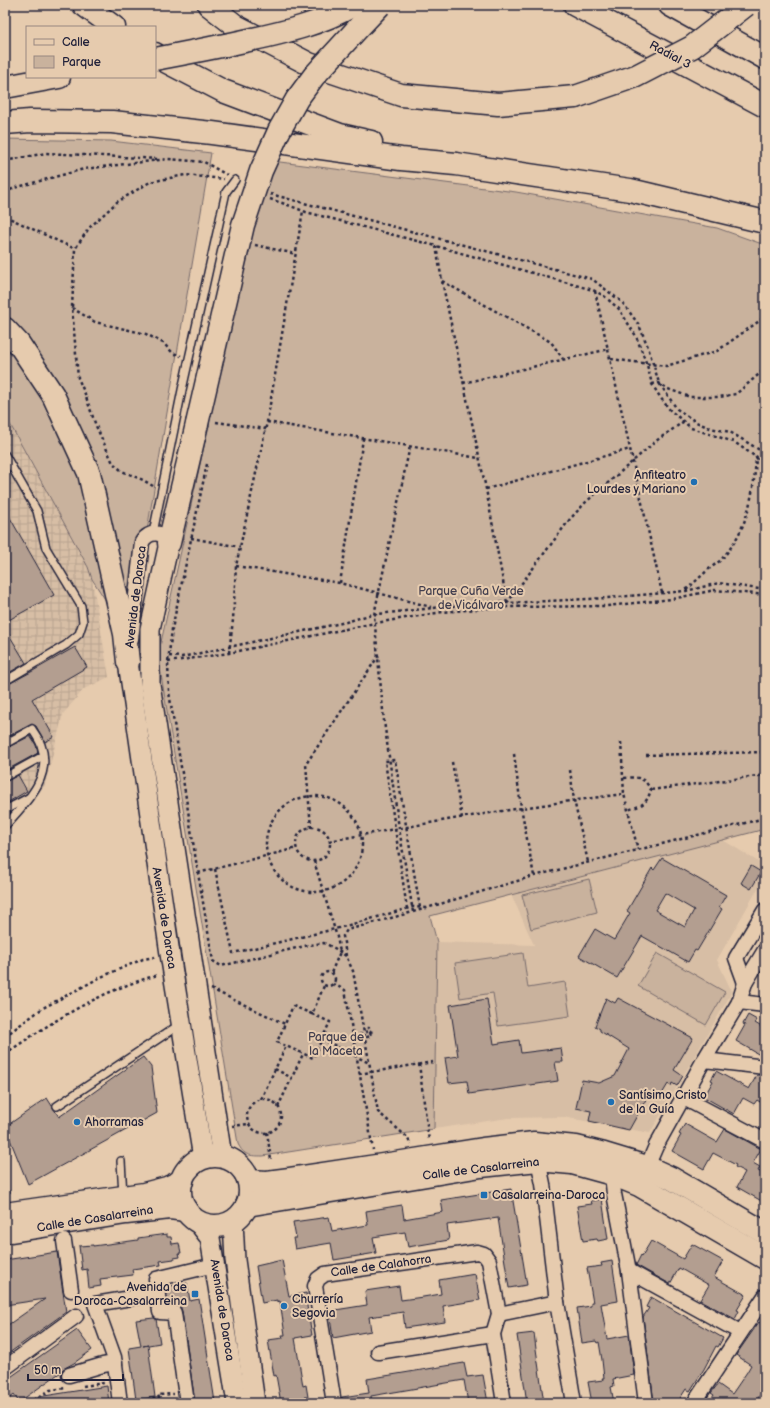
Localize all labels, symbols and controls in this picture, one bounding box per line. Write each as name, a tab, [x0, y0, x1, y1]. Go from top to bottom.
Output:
legend	[26, 26, 156, 78]
text: Calle	[62, 35, 90, 50]
street label: Radial 3	[647, 38, 693, 72]
text: Parque	[62, 55, 101, 70]
place label: Anfiteatro Lourdes y Mariano	[587, 468, 686, 497]
marker: Anfiteatro Lourdes y Mariano	[689, 477, 699, 487]
street label: Avenida de Daroca	[122, 545, 150, 649]
park label: Parque Cuña Verde de Vicálvaro	[418, 584, 524, 613]
street label: Avenida de Daroca	[149, 866, 179, 970]
park label: Parque de la Maceta	[308, 1030, 364, 1059]
place label: Santísimo Cristo de la Guía	[619, 1088, 707, 1117]
marker: Santísimo Cristo de la Guía	[606, 1097, 616, 1107]
place label: Ahorramas	[85, 1115, 144, 1130]
marker: Ahorramas	[72, 1117, 82, 1127]
street label: Calle de Casalarreina	[422, 1154, 540, 1184]
place label: Casalarreina-Daroca	[492, 1188, 605, 1203]
marker: Casalarreina-Daroca	[479, 1190, 489, 1200]
street label: Calle de Casalarreina	[36, 1202, 154, 1236]
street label: Calle de Calahorra	[330, 1251, 433, 1280]
street label: Avenida de Daroca	[207, 1258, 237, 1362]
place label: Avenida de Daroca-Casalarreina	[74, 1280, 187, 1309]
marker: Avenida de Daroca-Casalarreina	[190, 1289, 200, 1299]
place label: Churrería Segovia	[292, 1292, 344, 1321]
marker: Churrería Segovia	[279, 1301, 289, 1311]
scale bar	[28, 1356, 123, 1382]
text: 50 m	[34, 1363, 61, 1378]

